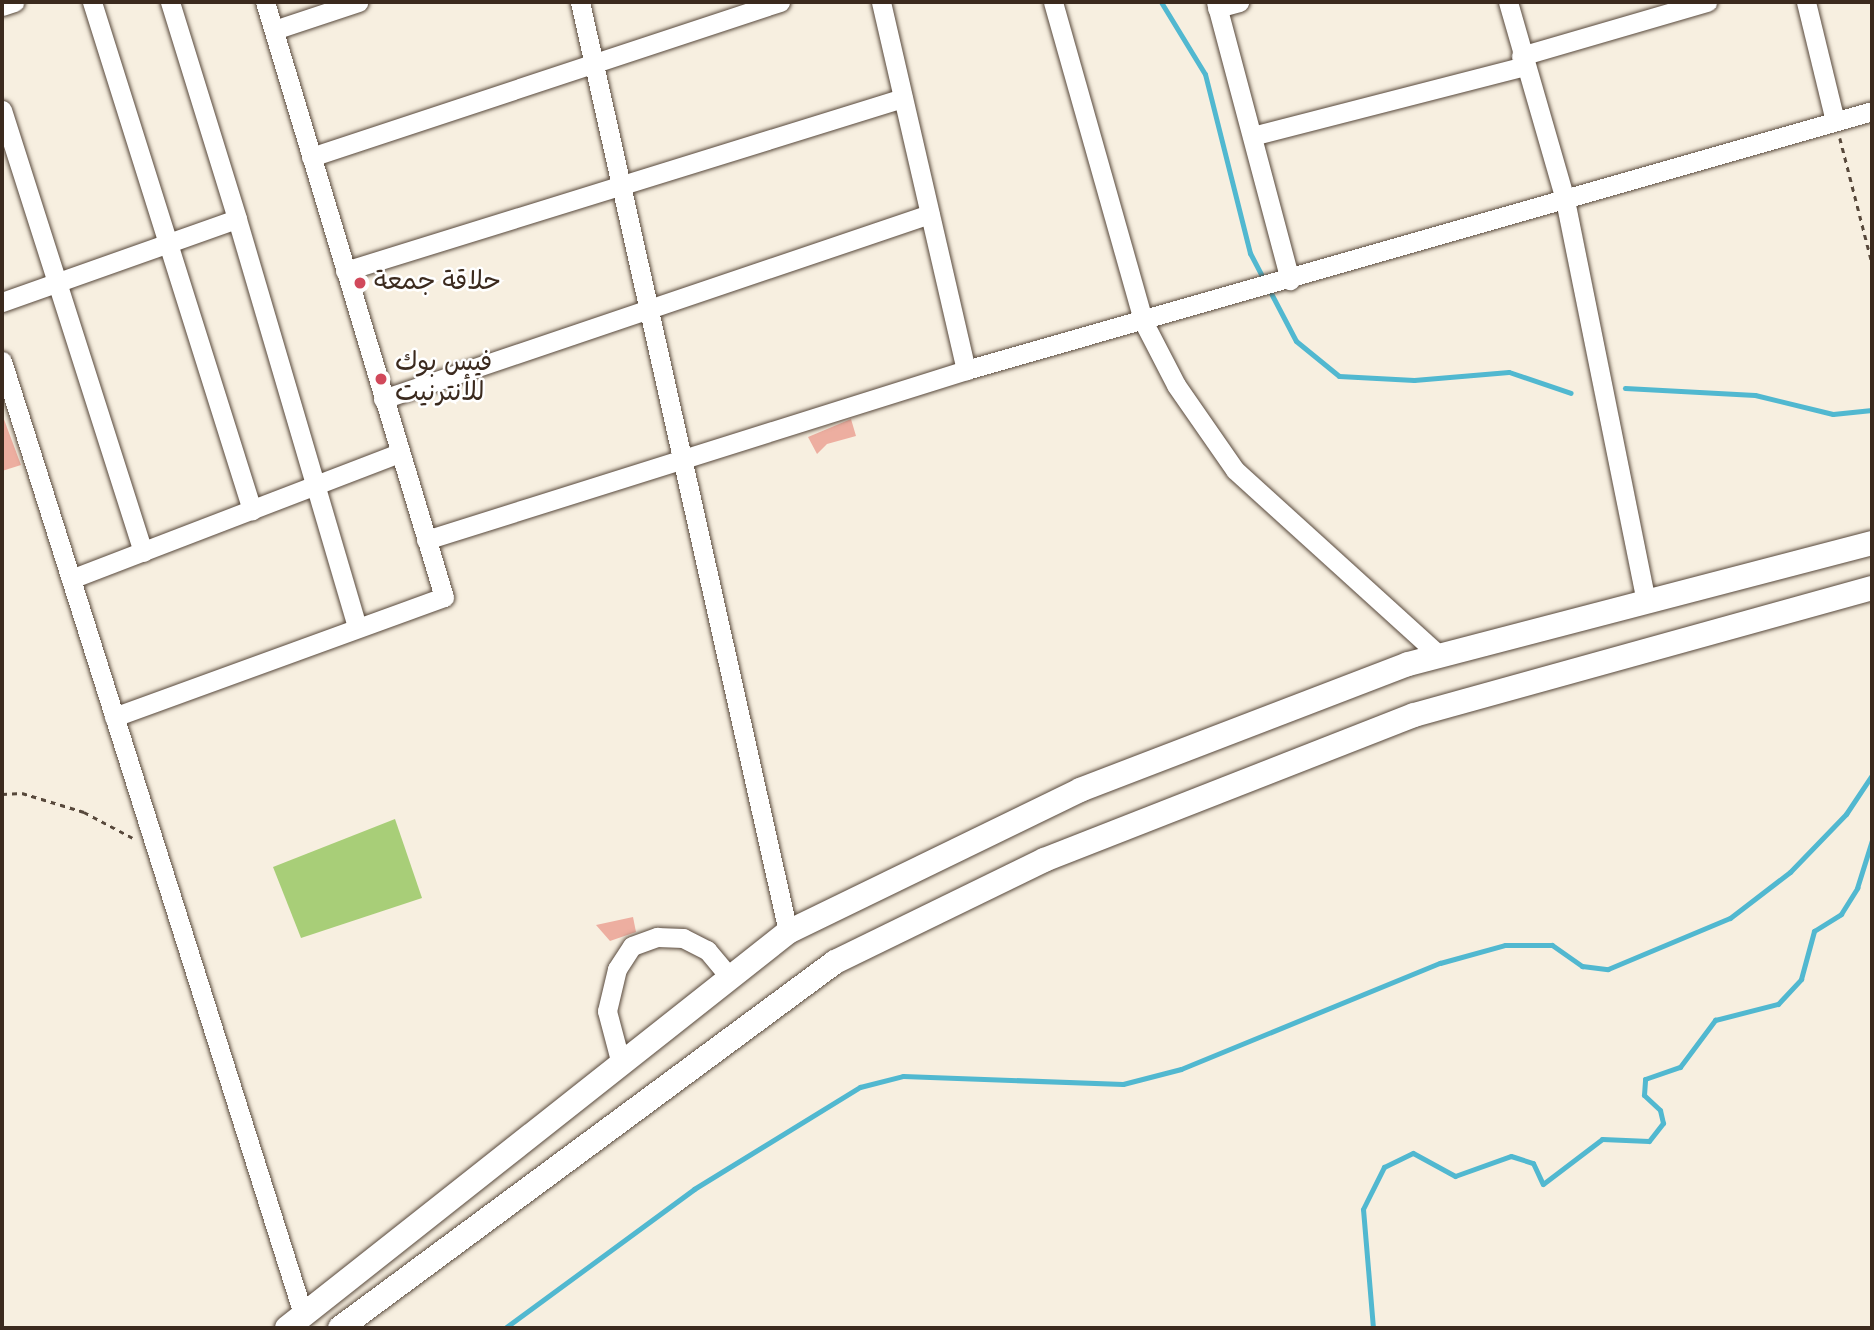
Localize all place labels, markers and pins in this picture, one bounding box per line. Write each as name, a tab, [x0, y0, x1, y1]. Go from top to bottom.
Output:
place label: حلاقة جمعة	[374, 267, 501, 299]
marker: حلاقة جمعة	[352, 275, 368, 291]
place label: فيس بوك للأنترنيت	[395, 348, 492, 410]
marker: فيس بوك للأنترنيت	[373, 371, 389, 387]

